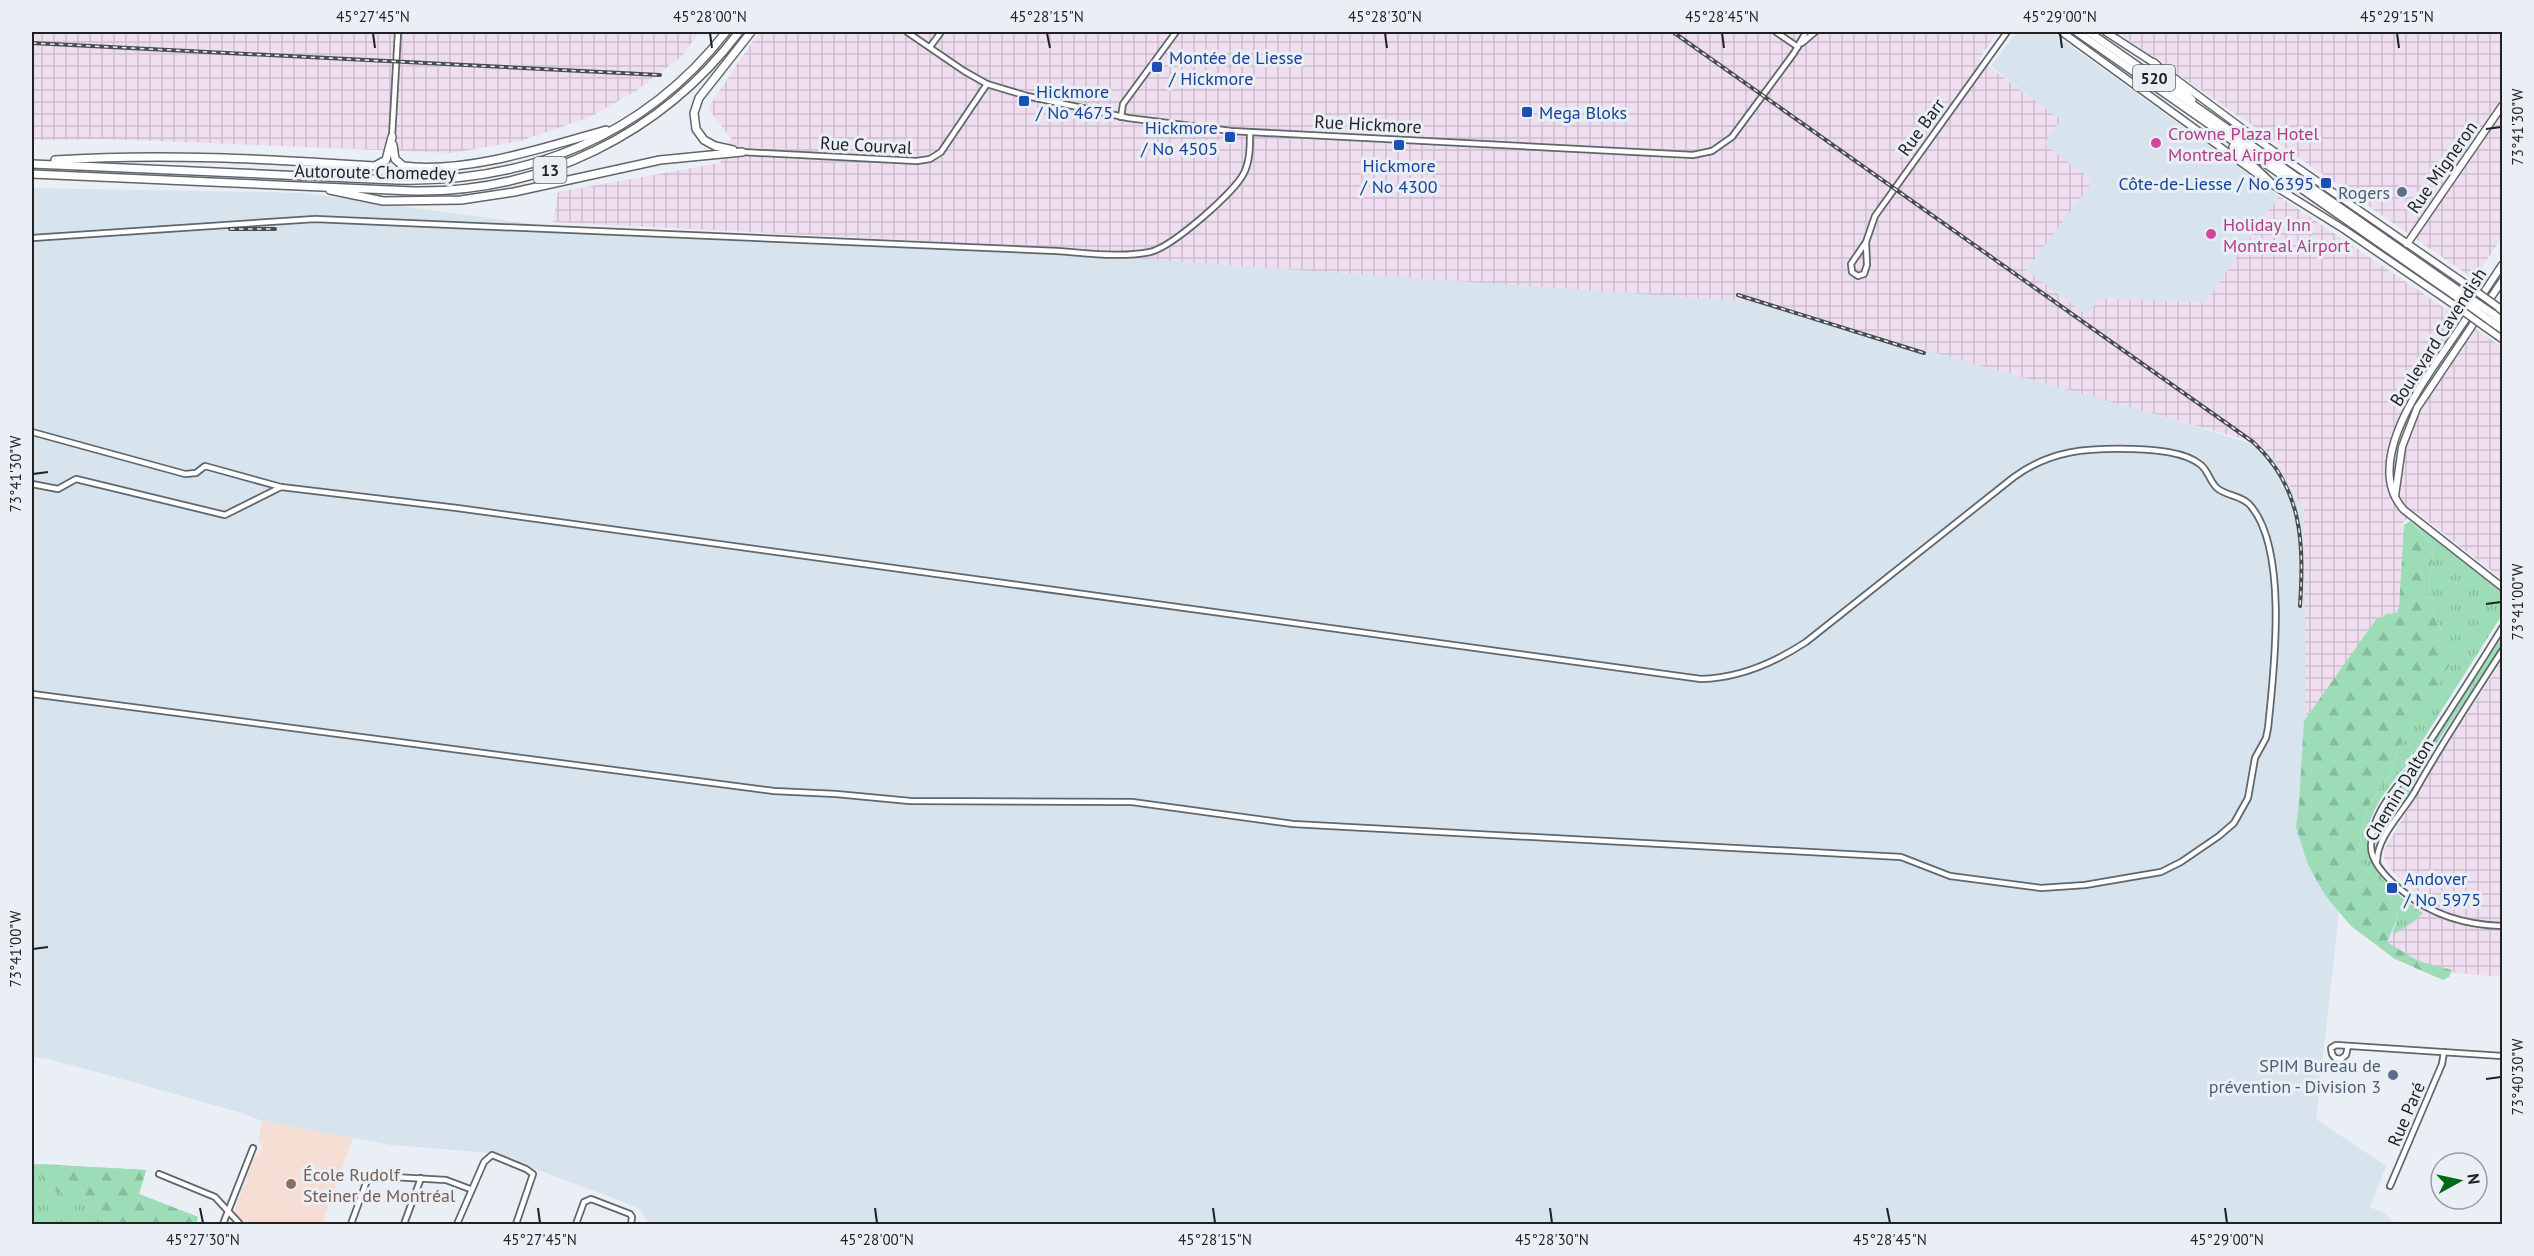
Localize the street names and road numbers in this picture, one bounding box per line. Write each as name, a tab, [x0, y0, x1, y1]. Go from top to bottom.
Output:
road number: 520	[2133, 65, 2175, 91]
street label: Rue Barr	[1892, 94, 1950, 160]
street label: Rue Hickmore	[1314, 110, 1422, 138]
street label: Rue Migneron	[2402, 116, 2482, 218]
street label: Rue Courval	[819, 131, 913, 159]
road number: 13	[534, 157, 566, 183]
street label: Autoroute Chomedey	[294, 159, 457, 185]
street label: Boulevard Cavendish	[2385, 263, 2491, 411]
street label: Chemin Dalton	[2360, 735, 2438, 845]
street label: Rue Paré	[2382, 1078, 2430, 1150]

